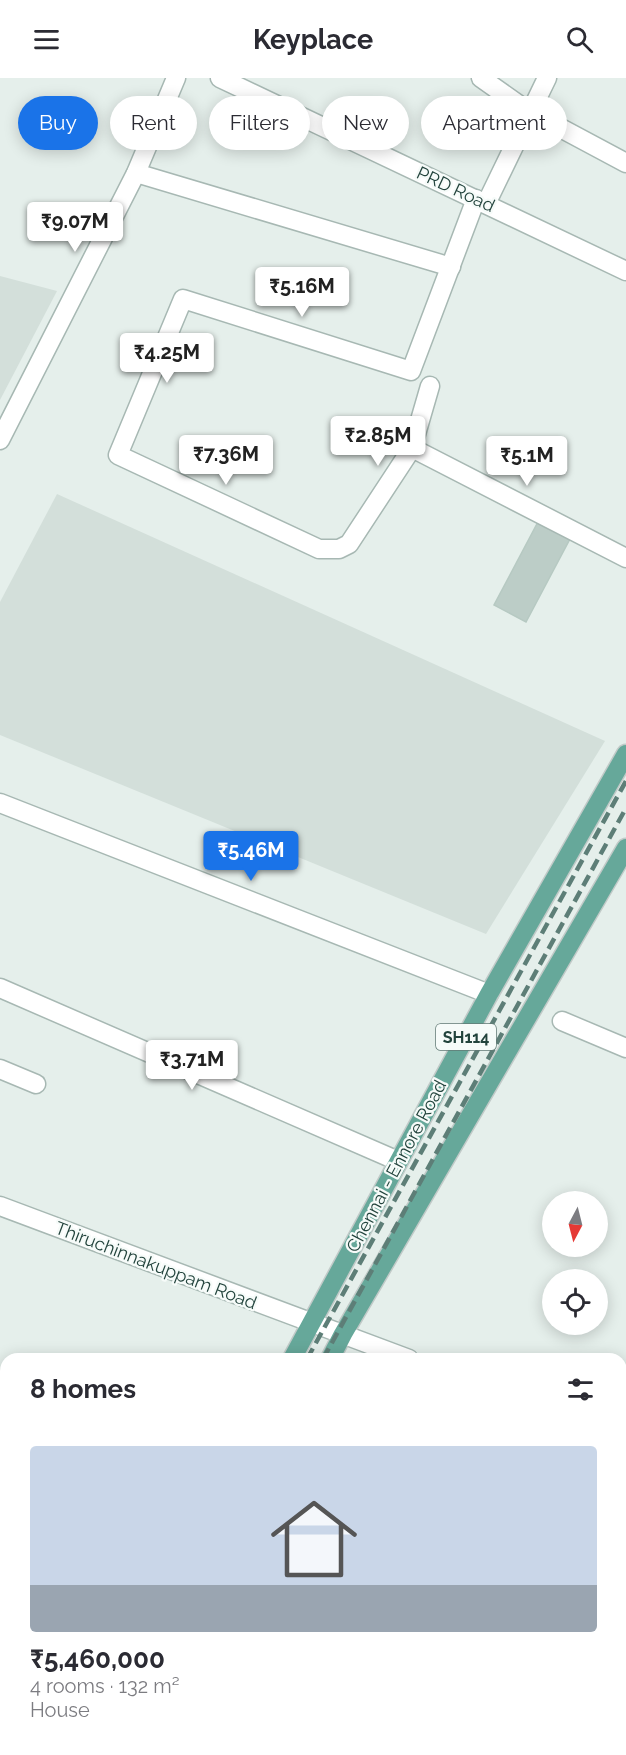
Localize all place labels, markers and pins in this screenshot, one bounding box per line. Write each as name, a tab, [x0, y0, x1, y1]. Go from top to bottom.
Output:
pin: ₹9.07M	[26, 202, 124, 253]
pin: ₹5.16M	[253, 267, 351, 318]
pin: ₹4.25M	[118, 333, 216, 384]
pin: ₹2.85M	[329, 416, 427, 467]
pin: ₹7.36M	[177, 435, 275, 486]
pin: ₹5.1M	[485, 436, 569, 487]
pin: ₹5.46M	[202, 831, 300, 882]
pin: ₹3.71M	[143, 1040, 241, 1091]

